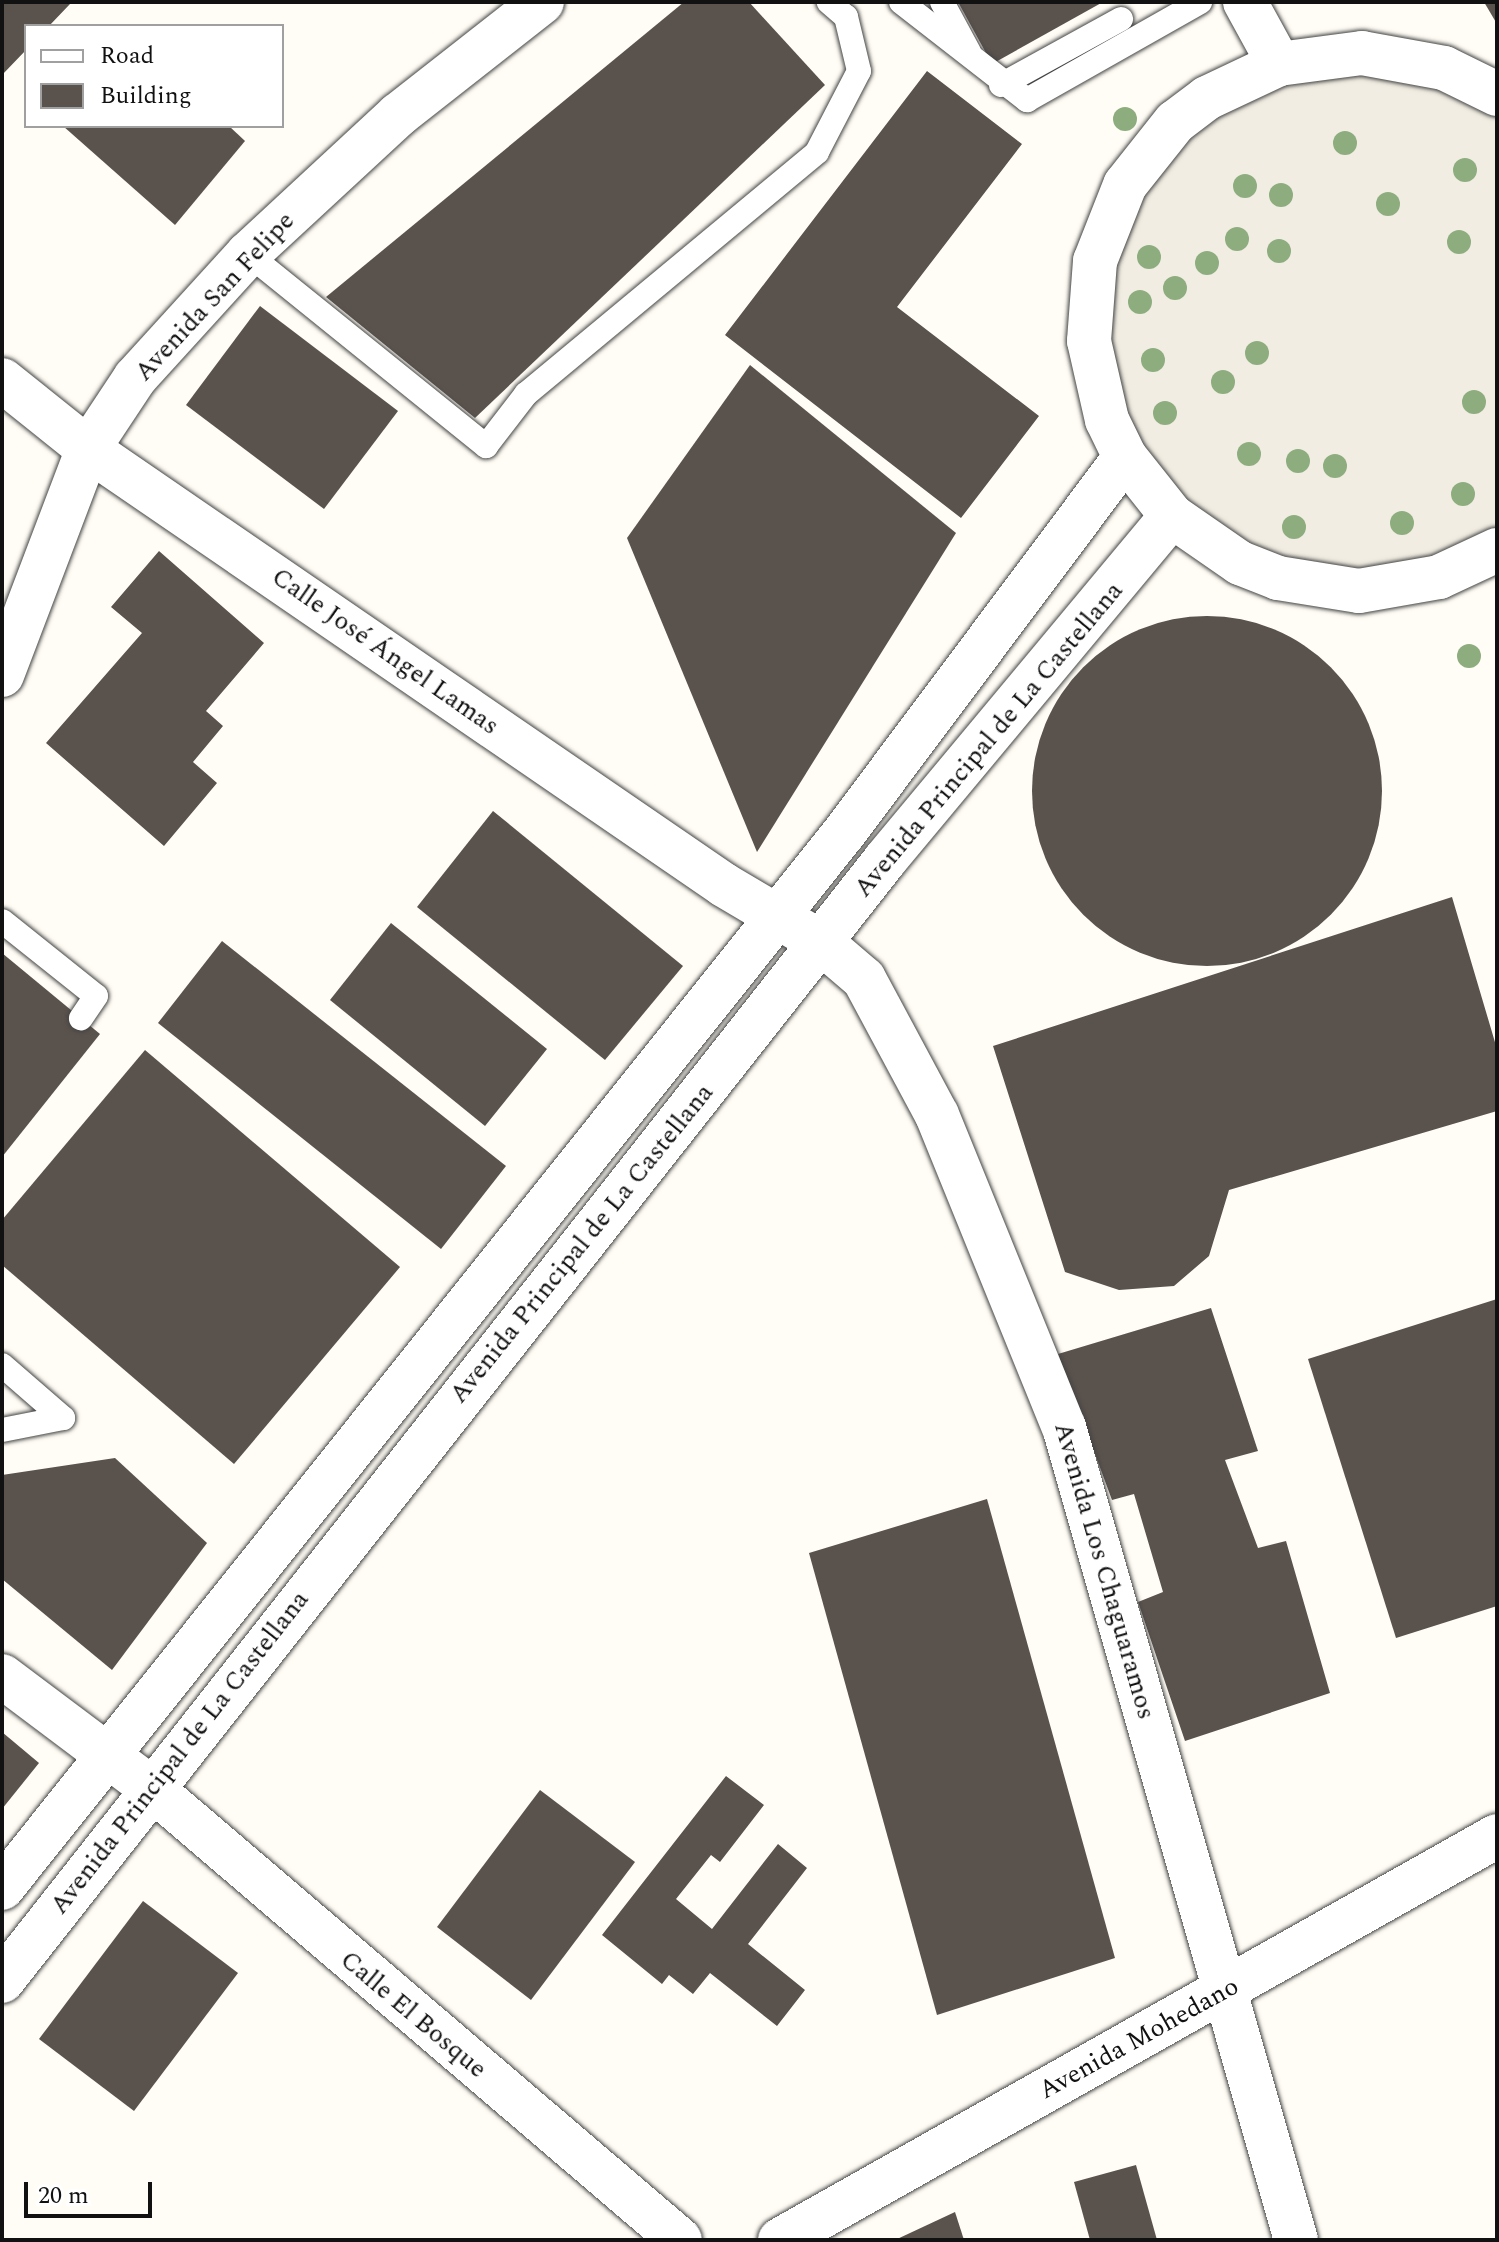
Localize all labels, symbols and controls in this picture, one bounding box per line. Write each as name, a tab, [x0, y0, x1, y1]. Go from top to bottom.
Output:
legend	[24, 24, 284, 128]
text: Road	[100, 38, 154, 74]
text: Building	[100, 78, 192, 114]
street label: Avenida San Felipe	[129, 206, 301, 388]
street label: Calle José Ángel Lamas	[265, 562, 505, 742]
street label: Avenida Principal de La Castellana	[848, 576, 1130, 904]
street label: Avenida Principal de La Castellana	[443, 1078, 721, 1410]
street label: Avenida Los Chaguaramos	[1047, 1419, 1161, 1723]
street label: Avenida Principal de La Castellana	[44, 1585, 316, 1921]
street label: Calle El Bosque	[334, 1945, 492, 2085]
street label: Avenida Mohedano	[1034, 1971, 1244, 2107]
scale bar	[28, 2166, 156, 2216]
text: 20 m	[38, 2178, 89, 2214]

